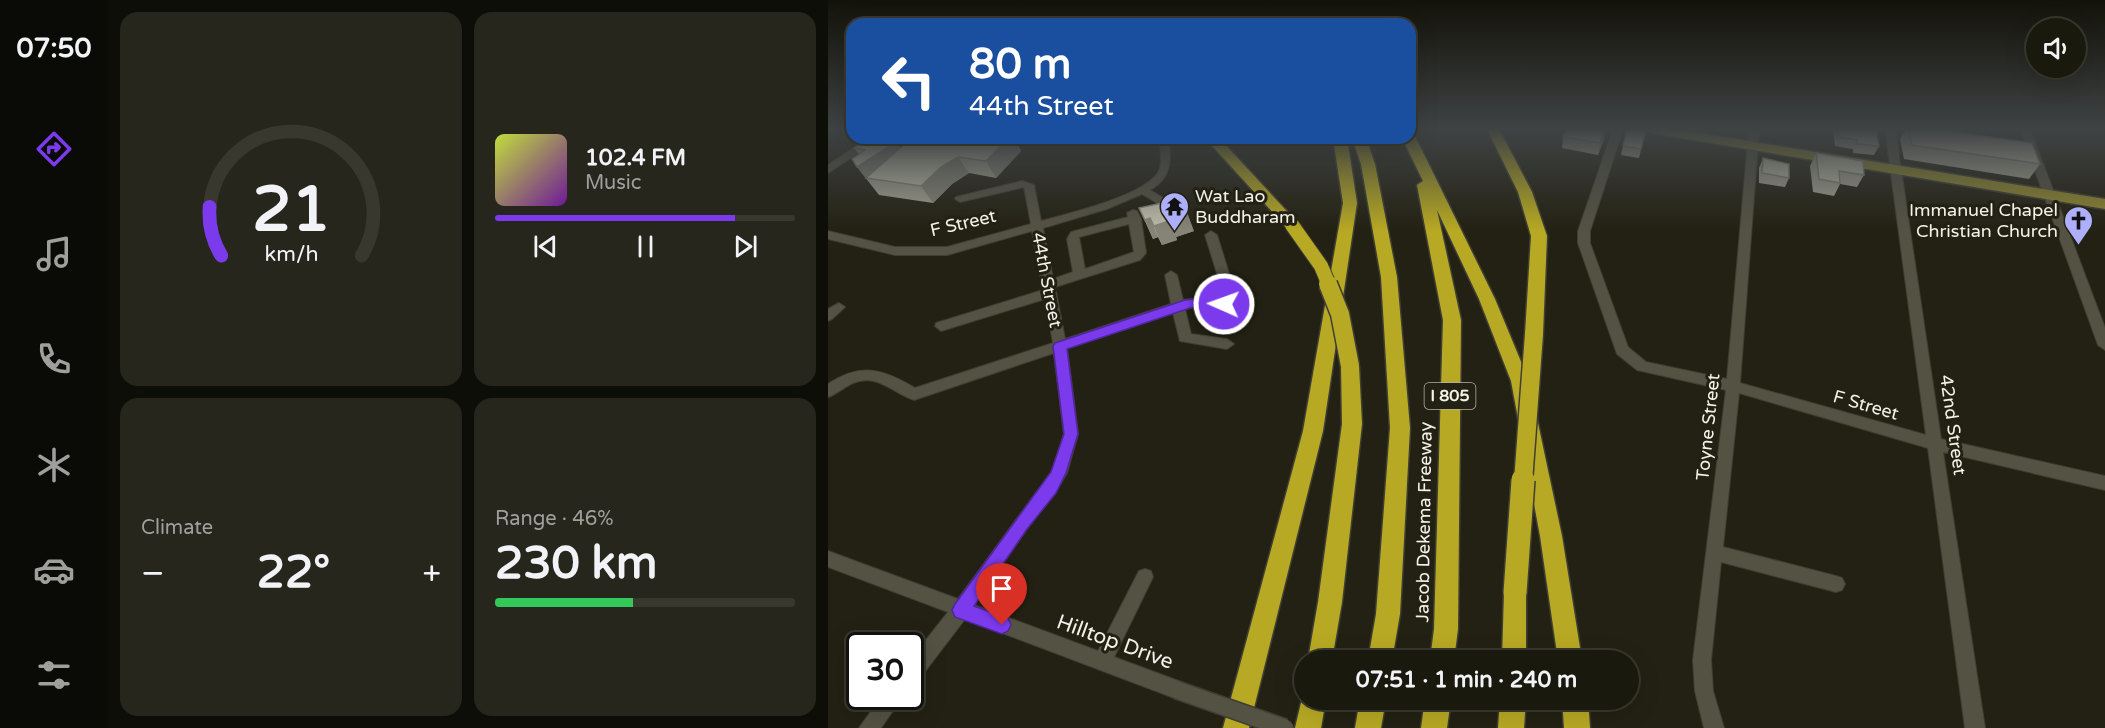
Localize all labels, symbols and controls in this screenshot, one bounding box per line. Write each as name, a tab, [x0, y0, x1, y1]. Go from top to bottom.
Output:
map controls	[2026, 18, 2086, 78]
button: sound	[2026, 18, 2086, 78]
text: 07:50	[17, 32, 91, 65]
text: 80 m	[969, 39, 1071, 90]
icon: left	[870, 42, 948, 120]
text: 44th Street	[969, 90, 1114, 123]
icon: directions	[33, 128, 75, 170]
text: 102.4 FM	[585, 145, 686, 171]
text: Music	[585, 171, 641, 195]
text: 21	[252, 173, 330, 248]
place label: Wat Lao Buddharam	[1195, 185, 1296, 228]
temple icon: Wat Lao Buddharam	[1158, 190, 1190, 232]
place label: Immanuel Chapel Christian Church	[1909, 199, 2058, 242]
church icon: Immanuel Chapel Christian Church	[2063, 204, 2095, 246]
street label: F Street	[928, 205, 998, 241]
icon: previous	[529, 230, 562, 263]
icon: pause	[629, 230, 662, 263]
icon: next	[729, 230, 762, 263]
street label: 44th Street	[1027, 230, 1067, 330]
icon: music	[33, 233, 75, 275]
text: km/h	[264, 241, 318, 267]
position arrow	[1192, 272, 1256, 336]
icon: phone	[33, 338, 75, 380]
street label: Toyne Street	[1691, 372, 1725, 482]
street label: 42nd Street	[1935, 373, 1971, 477]
road number: I 805	[1424, 383, 1476, 409]
street label: F Street	[1831, 385, 1901, 425]
street label: Jacob Dekema Freeway	[1411, 421, 1437, 623]
icon: climate	[33, 444, 75, 486]
text: Range · 46%	[495, 507, 614, 531]
text: Climate	[141, 516, 213, 540]
text: 230 km	[495, 537, 657, 591]
text: 22°	[257, 546, 330, 600]
icon: car	[33, 549, 75, 591]
text: −	[141, 554, 165, 593]
text: +	[422, 554, 441, 593]
pin	[976, 563, 1027, 625]
icon: arrive	[985, 572, 1018, 605]
street label: Hilltop Drive	[1053, 609, 1177, 675]
speed limit sign: 30	[846, 632, 924, 710]
icon: filters	[33, 654, 75, 696]
text: 07:51 · 1 min · 240 m	[1356, 667, 1577, 693]

